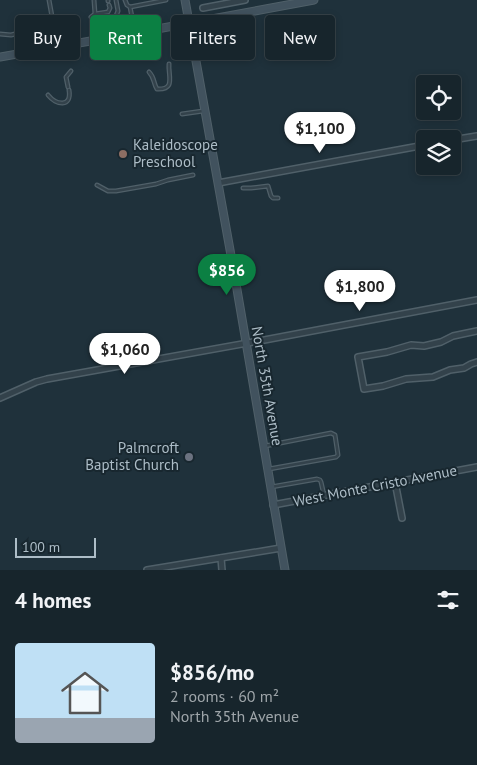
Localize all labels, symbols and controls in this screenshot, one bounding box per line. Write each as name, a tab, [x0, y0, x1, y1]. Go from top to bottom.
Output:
chip: Buy	[15, 15, 80, 60]
chip: Rent	[90, 15, 161, 60]
chip: Filters	[171, 15, 255, 60]
chip: New	[265, 15, 335, 60]
map controls	[416, 75, 461, 175]
button: locate	[416, 75, 461, 120]
pin: $1,100	[279, 112, 361, 154]
text: $1,100	[295, 118, 345, 138]
button: layers	[416, 130, 461, 175]
place label: Kaleidoscope Preschool	[133, 135, 218, 171]
marker: Kaleidoscope Preschool	[117, 148, 129, 160]
pin: $856	[197, 254, 257, 296]
text: $856	[209, 260, 245, 280]
pin: $1,800	[319, 270, 401, 312]
text: $1,800	[335, 276, 385, 296]
street label: North 35th Avenue	[248, 325, 287, 447]
pin: $1,060	[84, 332, 166, 375]
text: $1,060	[100, 339, 150, 359]
place label: Palmcroft Baptist Church	[85, 438, 179, 474]
marker: Palmcroft Baptist Church	[183, 451, 195, 463]
street label: West Monte Cristo Avenue	[291, 460, 458, 511]
scale bar	[15, 535, 96, 558]
text: 100 m	[22, 538, 60, 556]
icon: filters	[434, 586, 462, 614]
text: 4 homes	[15, 587, 91, 614]
text: $856/mo	[170, 659, 254, 686]
icon: home	[55, 663, 115, 723]
text: 2 rooms · 60 m²	[170, 686, 279, 706]
text: North 35th Avenue	[170, 706, 299, 726]

